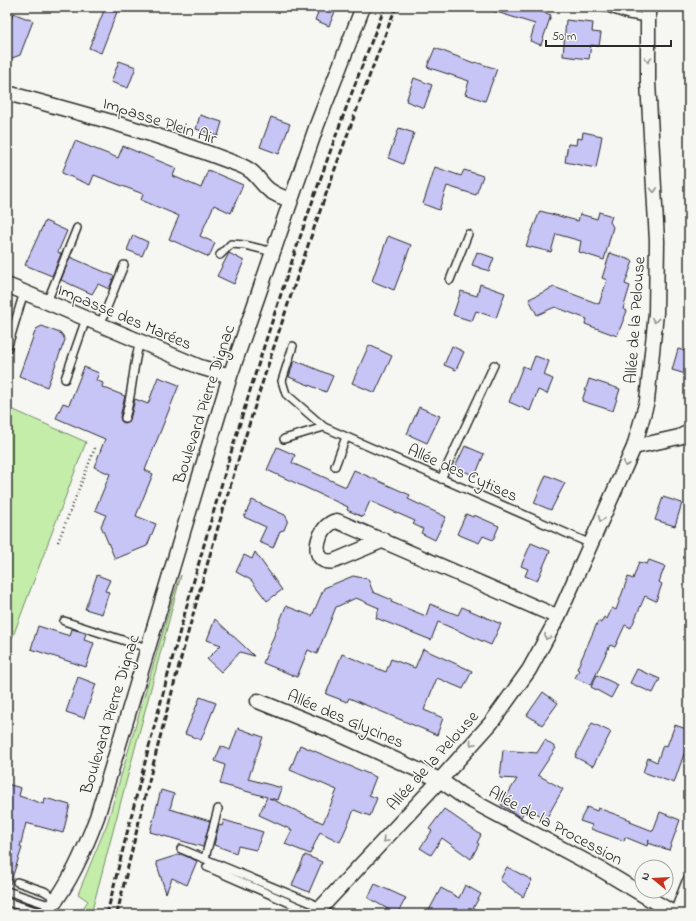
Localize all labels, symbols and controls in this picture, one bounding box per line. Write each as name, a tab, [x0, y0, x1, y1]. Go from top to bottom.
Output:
scale bar	[546, 22, 671, 48]
text: 50 m	[552, 28, 576, 46]
one-way arrow	[644, 57, 652, 63]
street label: Impasse Plein Air	[99, 91, 220, 152]
one-way arrow	[650, 187, 659, 193]
street label: Allée de la Pelouse	[619, 255, 652, 385]
street label: Impasse des Marées	[53, 278, 195, 357]
one-way arrow	[651, 317, 660, 323]
street label: Boulevard Pierre Dignac	[167, 322, 244, 489]
street label: Allée des Cytises	[403, 438, 521, 510]
one-way arrow	[623, 460, 630, 467]
one-way arrow	[598, 515, 606, 523]
street label: Boulevard Pierre Dignac	[74, 631, 149, 799]
one-way arrow	[544, 633, 552, 641]
street label: Allée des Glycines	[283, 684, 408, 756]
street label: Allée de la Pelouse	[381, 705, 485, 817]
one-way arrow	[470, 739, 477, 746]
street label: Allée de la Procession	[484, 780, 627, 872]
one-way arrow	[382, 835, 390, 843]
north arrow	[634, 859, 674, 899]
text: N	[637, 870, 654, 882]

